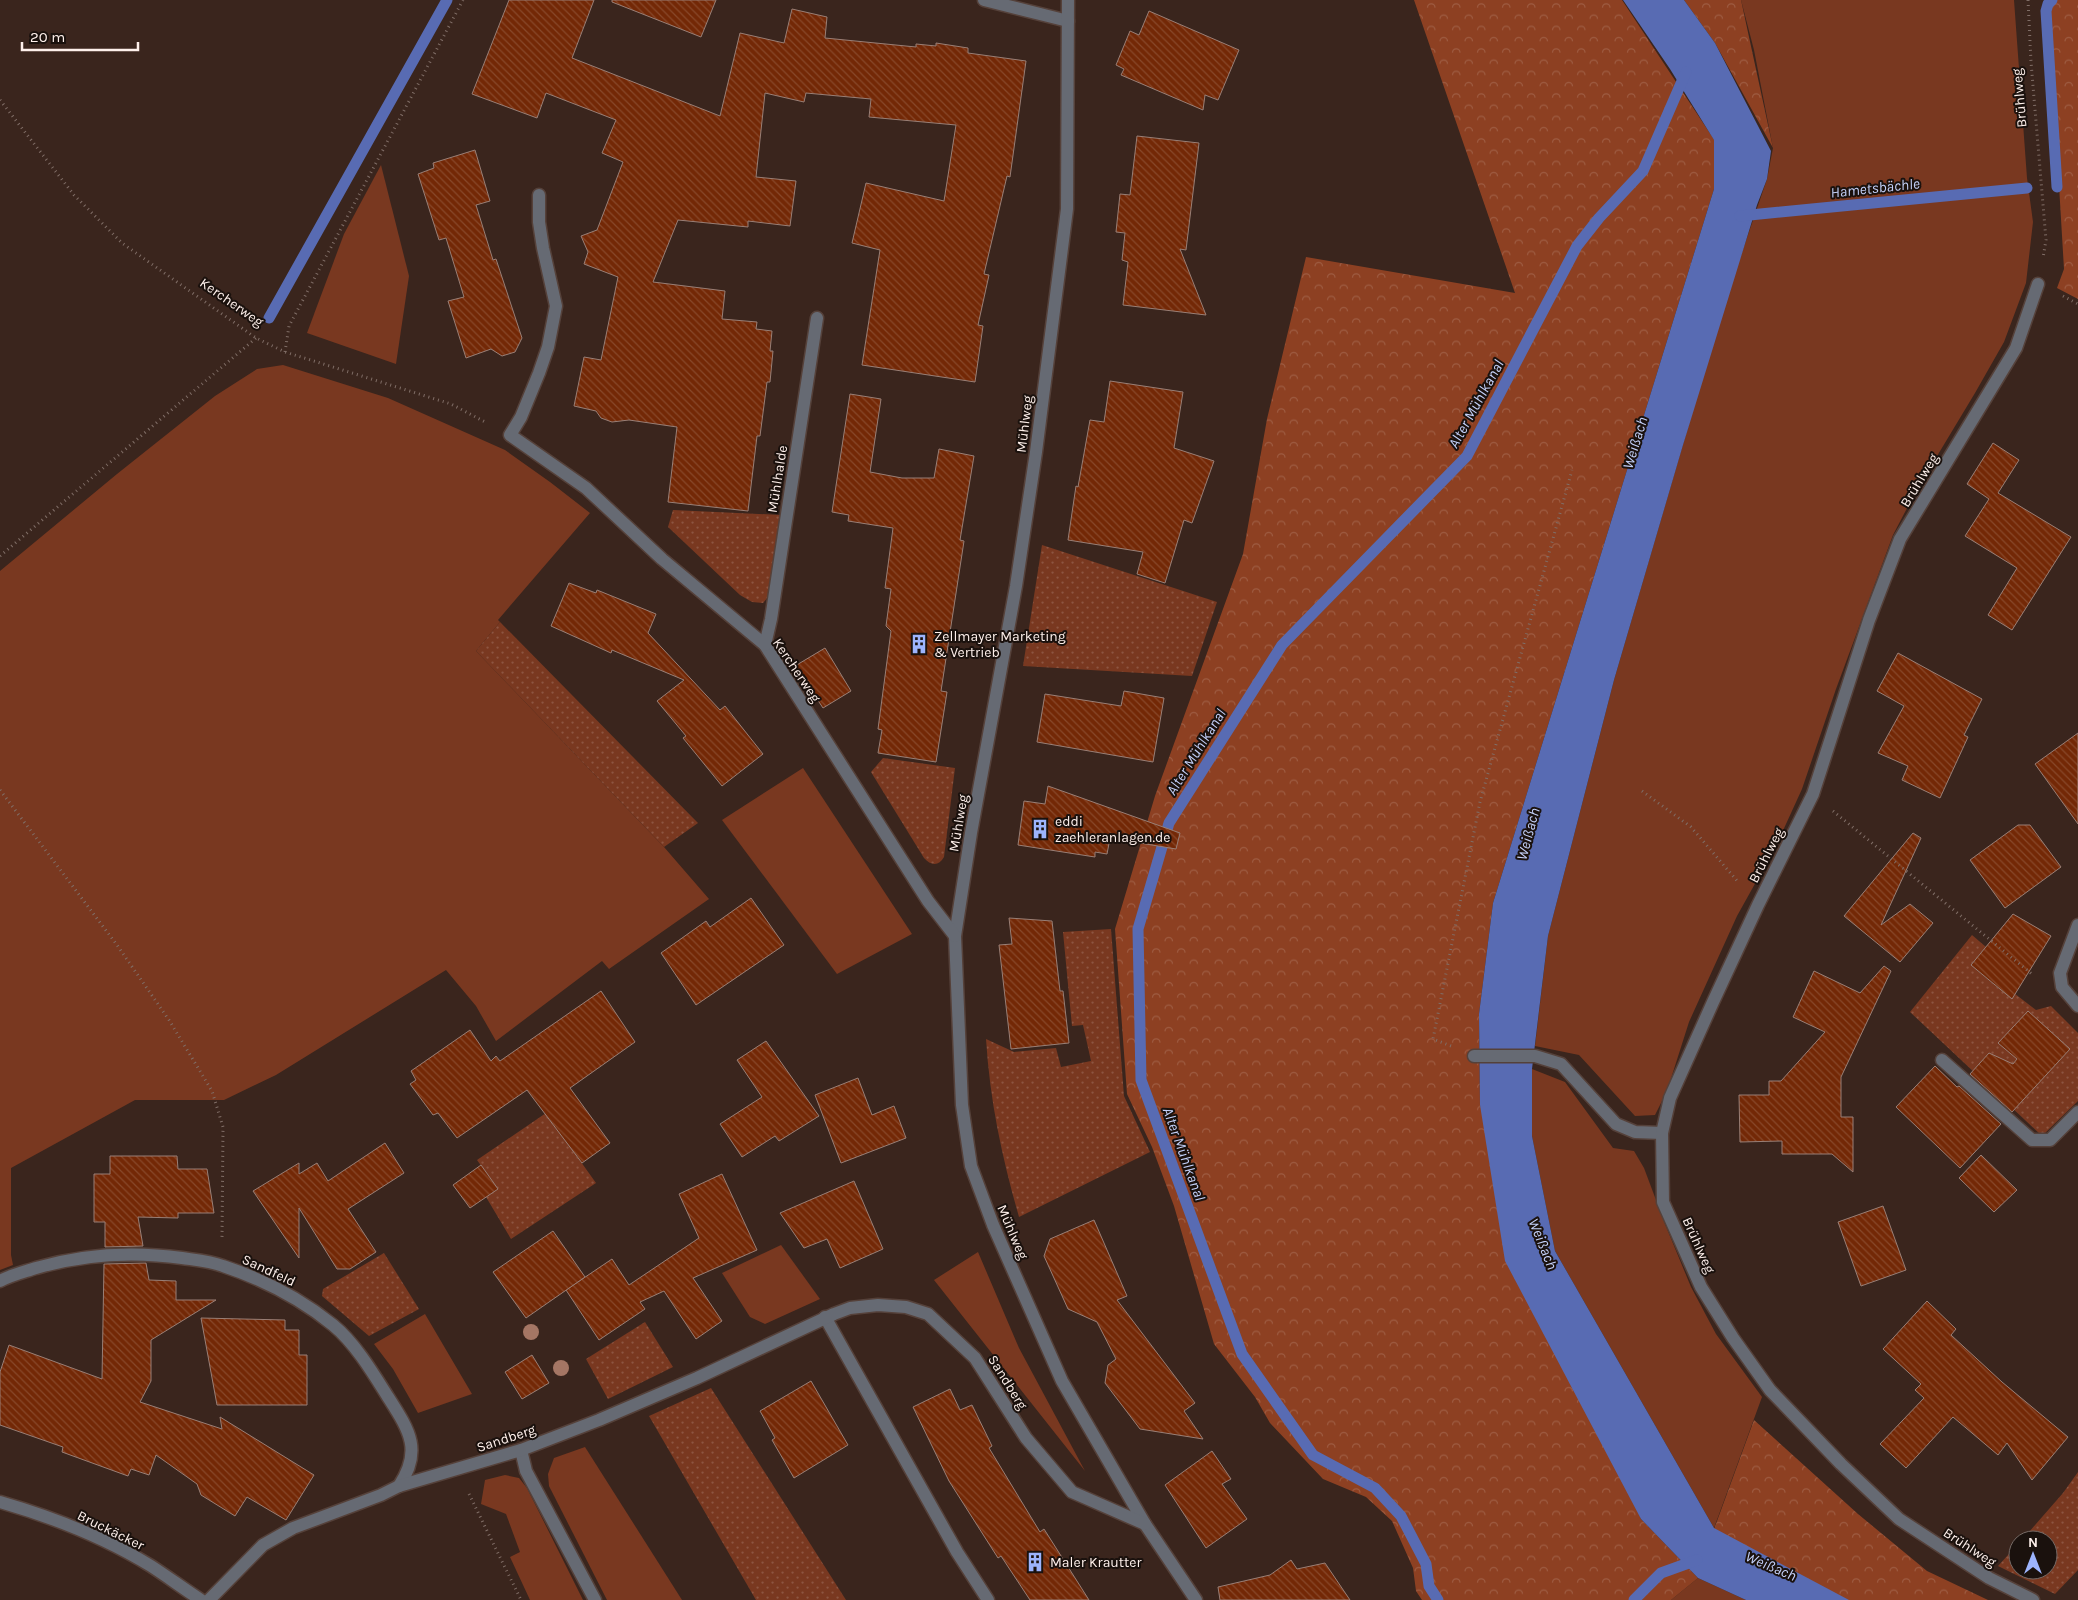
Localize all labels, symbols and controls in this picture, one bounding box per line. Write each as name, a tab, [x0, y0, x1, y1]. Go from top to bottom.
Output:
scale bar	[22, 20, 139, 52]
text: 20 m	[30, 28, 65, 46]
street label: Brühlweg	[2008, 67, 2031, 129]
water label: Hametsbächle	[1830, 174, 1921, 202]
street label: Kercherweg	[197, 274, 267, 331]
water label: Alter Mühlkanal	[1444, 357, 1508, 451]
street label: Mühlweg	[1013, 394, 1036, 454]
water label: Weißach	[1619, 415, 1651, 471]
street label: Mühlhalde	[764, 444, 791, 514]
street label: Brühlweg	[1897, 450, 1942, 510]
place label: Zellmayer Marketing & Vertrieb	[934, 628, 1066, 661]
building icon: Zellmayer Marketing & Vertrieb	[908, 633, 930, 655]
street label: Kercherweg	[769, 635, 824, 706]
water label: Alter Mühlkanal	[1162, 705, 1230, 798]
street label: Mühlweg	[945, 793, 972, 853]
water label: Weißach	[1512, 806, 1544, 862]
place label: eddi zaehleranlagen.de	[1055, 813, 1170, 846]
building icon: eddi zaehleranlagen.de	[1029, 818, 1051, 840]
street label: Brühlweg	[1745, 825, 1788, 886]
water label: Alter Mühlkanal	[1159, 1105, 1209, 1203]
street label: Mühlweg	[993, 1202, 1032, 1262]
street label: Brühlweg	[1679, 1214, 1719, 1276]
water label: Weißach	[1525, 1216, 1561, 1272]
street label: Sandfeld	[239, 1251, 298, 1290]
street label: Sandberg	[984, 1352, 1031, 1413]
street label: Sandberg	[474, 1421, 538, 1456]
street label: Bruckäcker	[75, 1507, 148, 1554]
street label: Brühlweg	[1940, 1524, 2000, 1571]
north arrow	[2008, 1530, 2058, 1580]
text: N	[2028, 1534, 2038, 1551]
water label: Weißach	[1743, 1547, 1799, 1585]
building icon: Maler Krautter	[1024, 1551, 1046, 1573]
place label: Maler Krautter	[1050, 1554, 1143, 1571]

